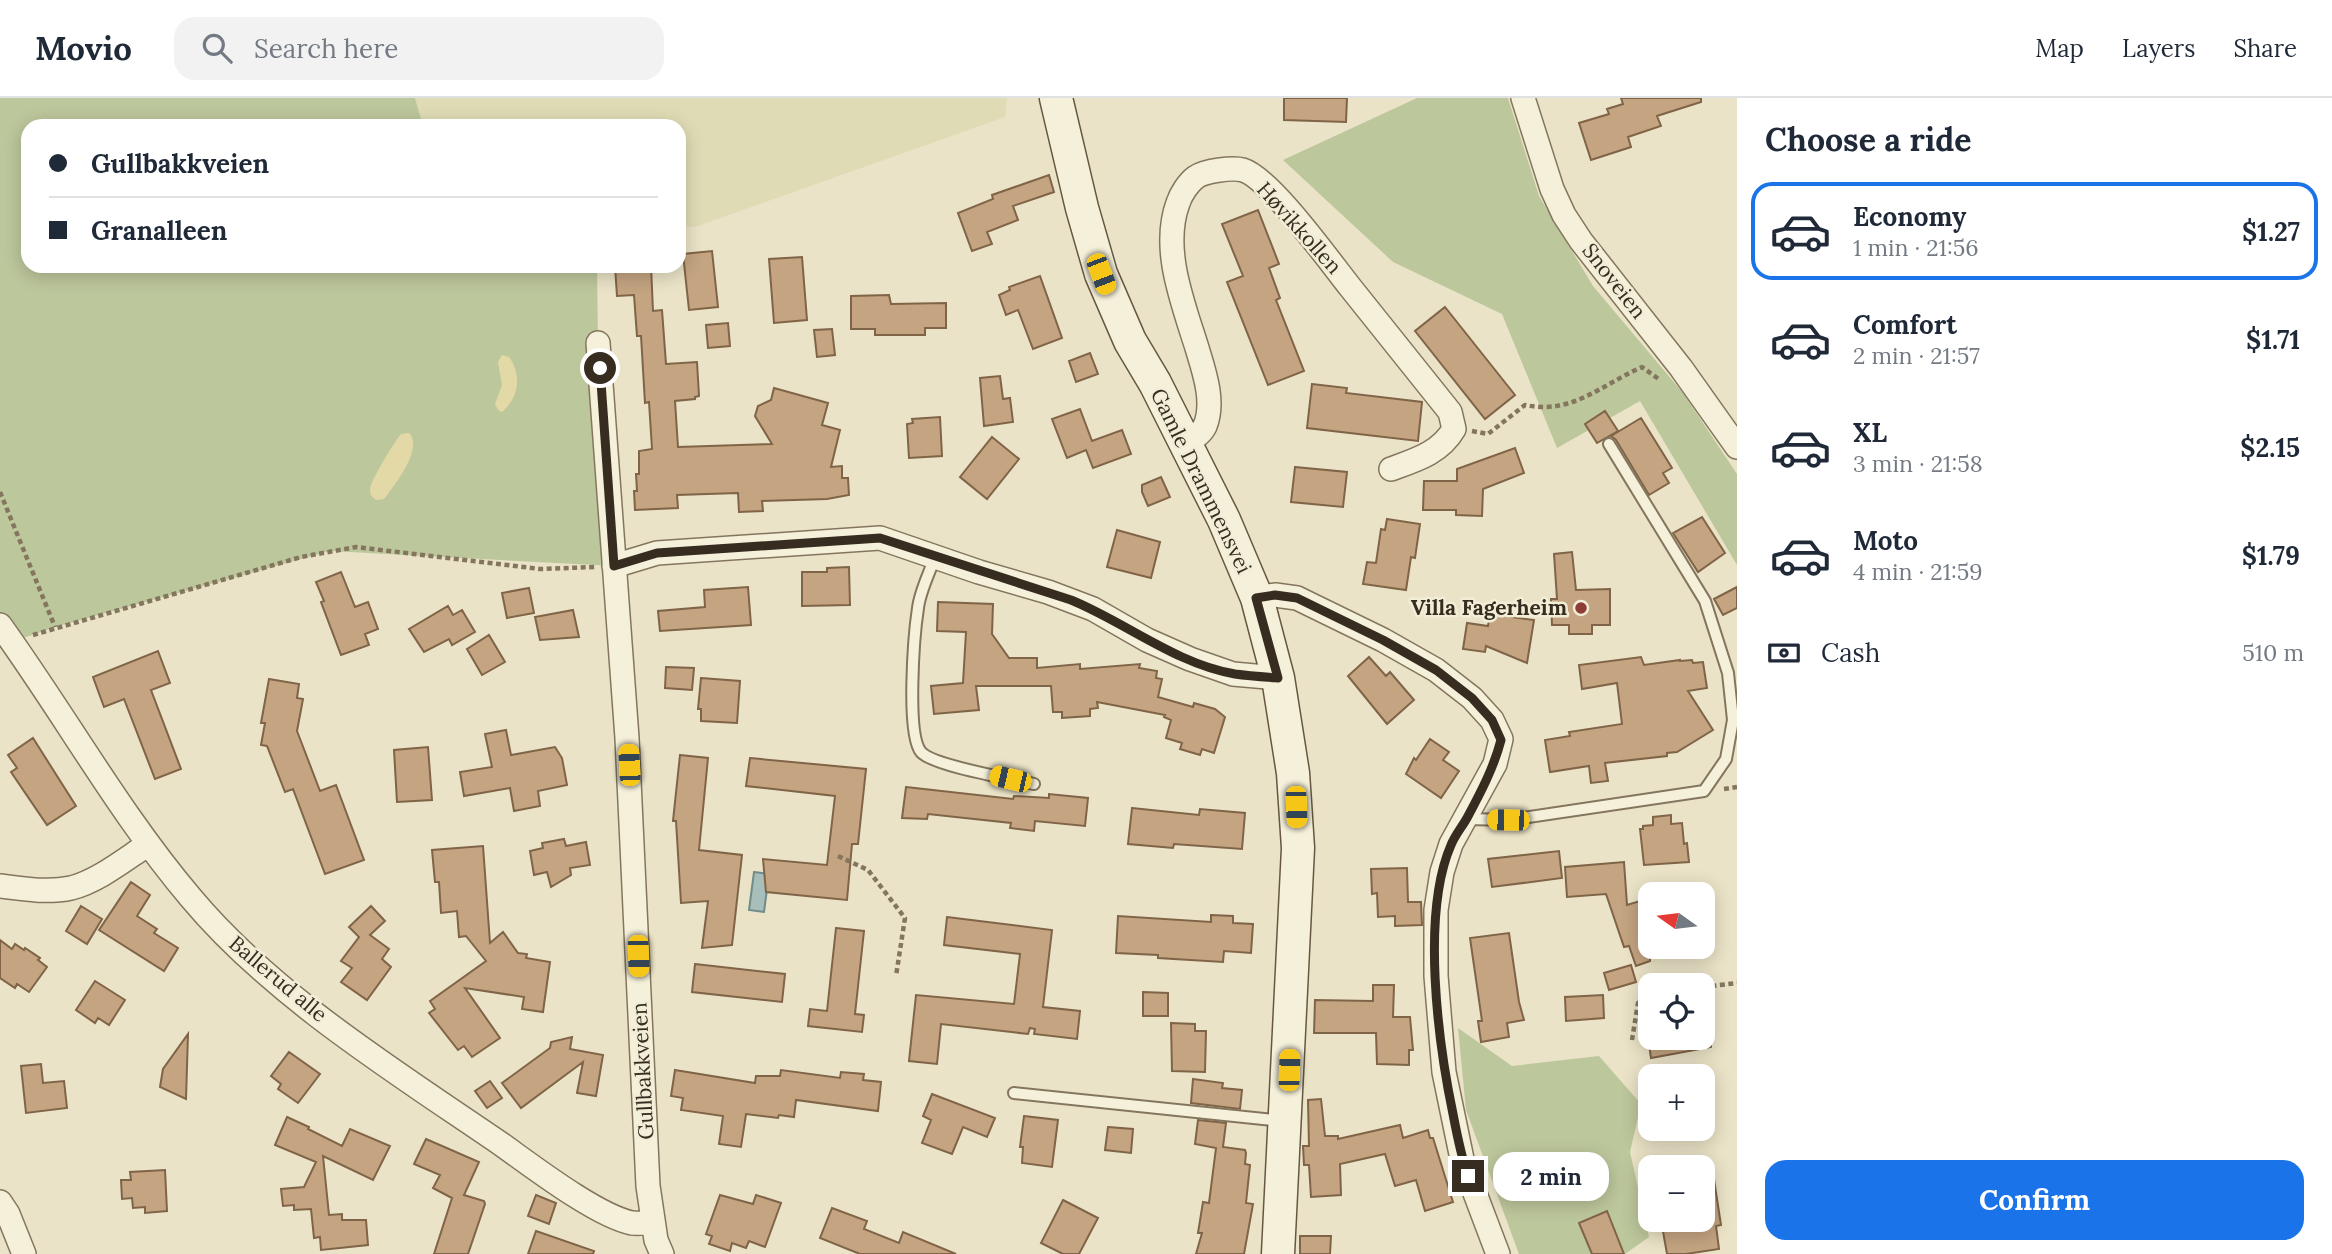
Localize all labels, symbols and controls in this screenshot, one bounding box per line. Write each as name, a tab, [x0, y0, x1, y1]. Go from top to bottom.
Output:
search box	[174, 17, 664, 80]
text: Movio	[35, 27, 132, 69]
icon: search	[198, 29, 236, 67]
text: Search here	[254, 32, 398, 65]
text: Map	[2035, 33, 2084, 64]
text: Layers	[2122, 33, 2195, 64]
text: Share	[2233, 33, 2297, 64]
text: Choose a ride	[1765, 119, 1972, 160]
text: Gullbakkveien	[91, 147, 269, 180]
street label: Høvikkollen	[1251, 176, 1348, 280]
icon: car	[1769, 200, 1832, 263]
text: Economy	[1853, 200, 1966, 233]
text: Granalleen	[91, 214, 227, 247]
text: $1.27	[2242, 215, 2300, 248]
text: 1 min · 21:56	[1853, 233, 1979, 262]
street label: Snoveien	[1576, 237, 1652, 324]
car	[1084, 251, 1119, 297]
icon: car	[1769, 308, 1832, 371]
text: Comfort	[1853, 308, 1957, 341]
text: $1.71	[2246, 323, 2300, 356]
text: 2 min · 21:57	[1853, 341, 1980, 370]
route start	[584, 352, 616, 384]
street label: Gamle Drammensvei	[1145, 384, 1258, 578]
icon: car	[1769, 416, 1832, 479]
text: XL	[1853, 416, 1887, 449]
text: $2.15	[2240, 431, 2300, 464]
text: 3 min · 21:58	[1853, 449, 1983, 478]
icon: car	[1769, 524, 1832, 587]
text: Moto	[1853, 524, 1918, 557]
text: $1.79	[2242, 539, 2300, 572]
text: 4 min · 21:59	[1853, 557, 1983, 586]
place label: Villa Fagerheim	[1411, 594, 1567, 621]
marker: Villa Fagerheim	[1573, 600, 1589, 616]
icon: cash	[1765, 634, 1803, 672]
text: Cash	[1821, 636, 1880, 669]
text: 510 m	[2242, 638, 2304, 667]
car	[618, 743, 641, 787]
car	[988, 764, 1033, 794]
car	[1285, 786, 1308, 828]
car	[1487, 809, 1530, 831]
north arrow	[1638, 882, 1715, 959]
map controls	[1638, 882, 1715, 1232]
street label: Ballerud alle	[224, 930, 333, 1028]
car	[627, 935, 650, 977]
button: locate	[1638, 973, 1715, 1050]
street label: Gullbakkveien	[625, 1001, 660, 1140]
car	[1278, 1049, 1301, 1091]
button: +	[1638, 1064, 1715, 1141]
callout: 2 min	[1492, 1152, 1608, 1200]
button: −	[1638, 1155, 1715, 1232]
route end	[1452, 1160, 1484, 1192]
button: Confirm	[1765, 1160, 2304, 1240]
text: 2 min	[1520, 1162, 1582, 1191]

